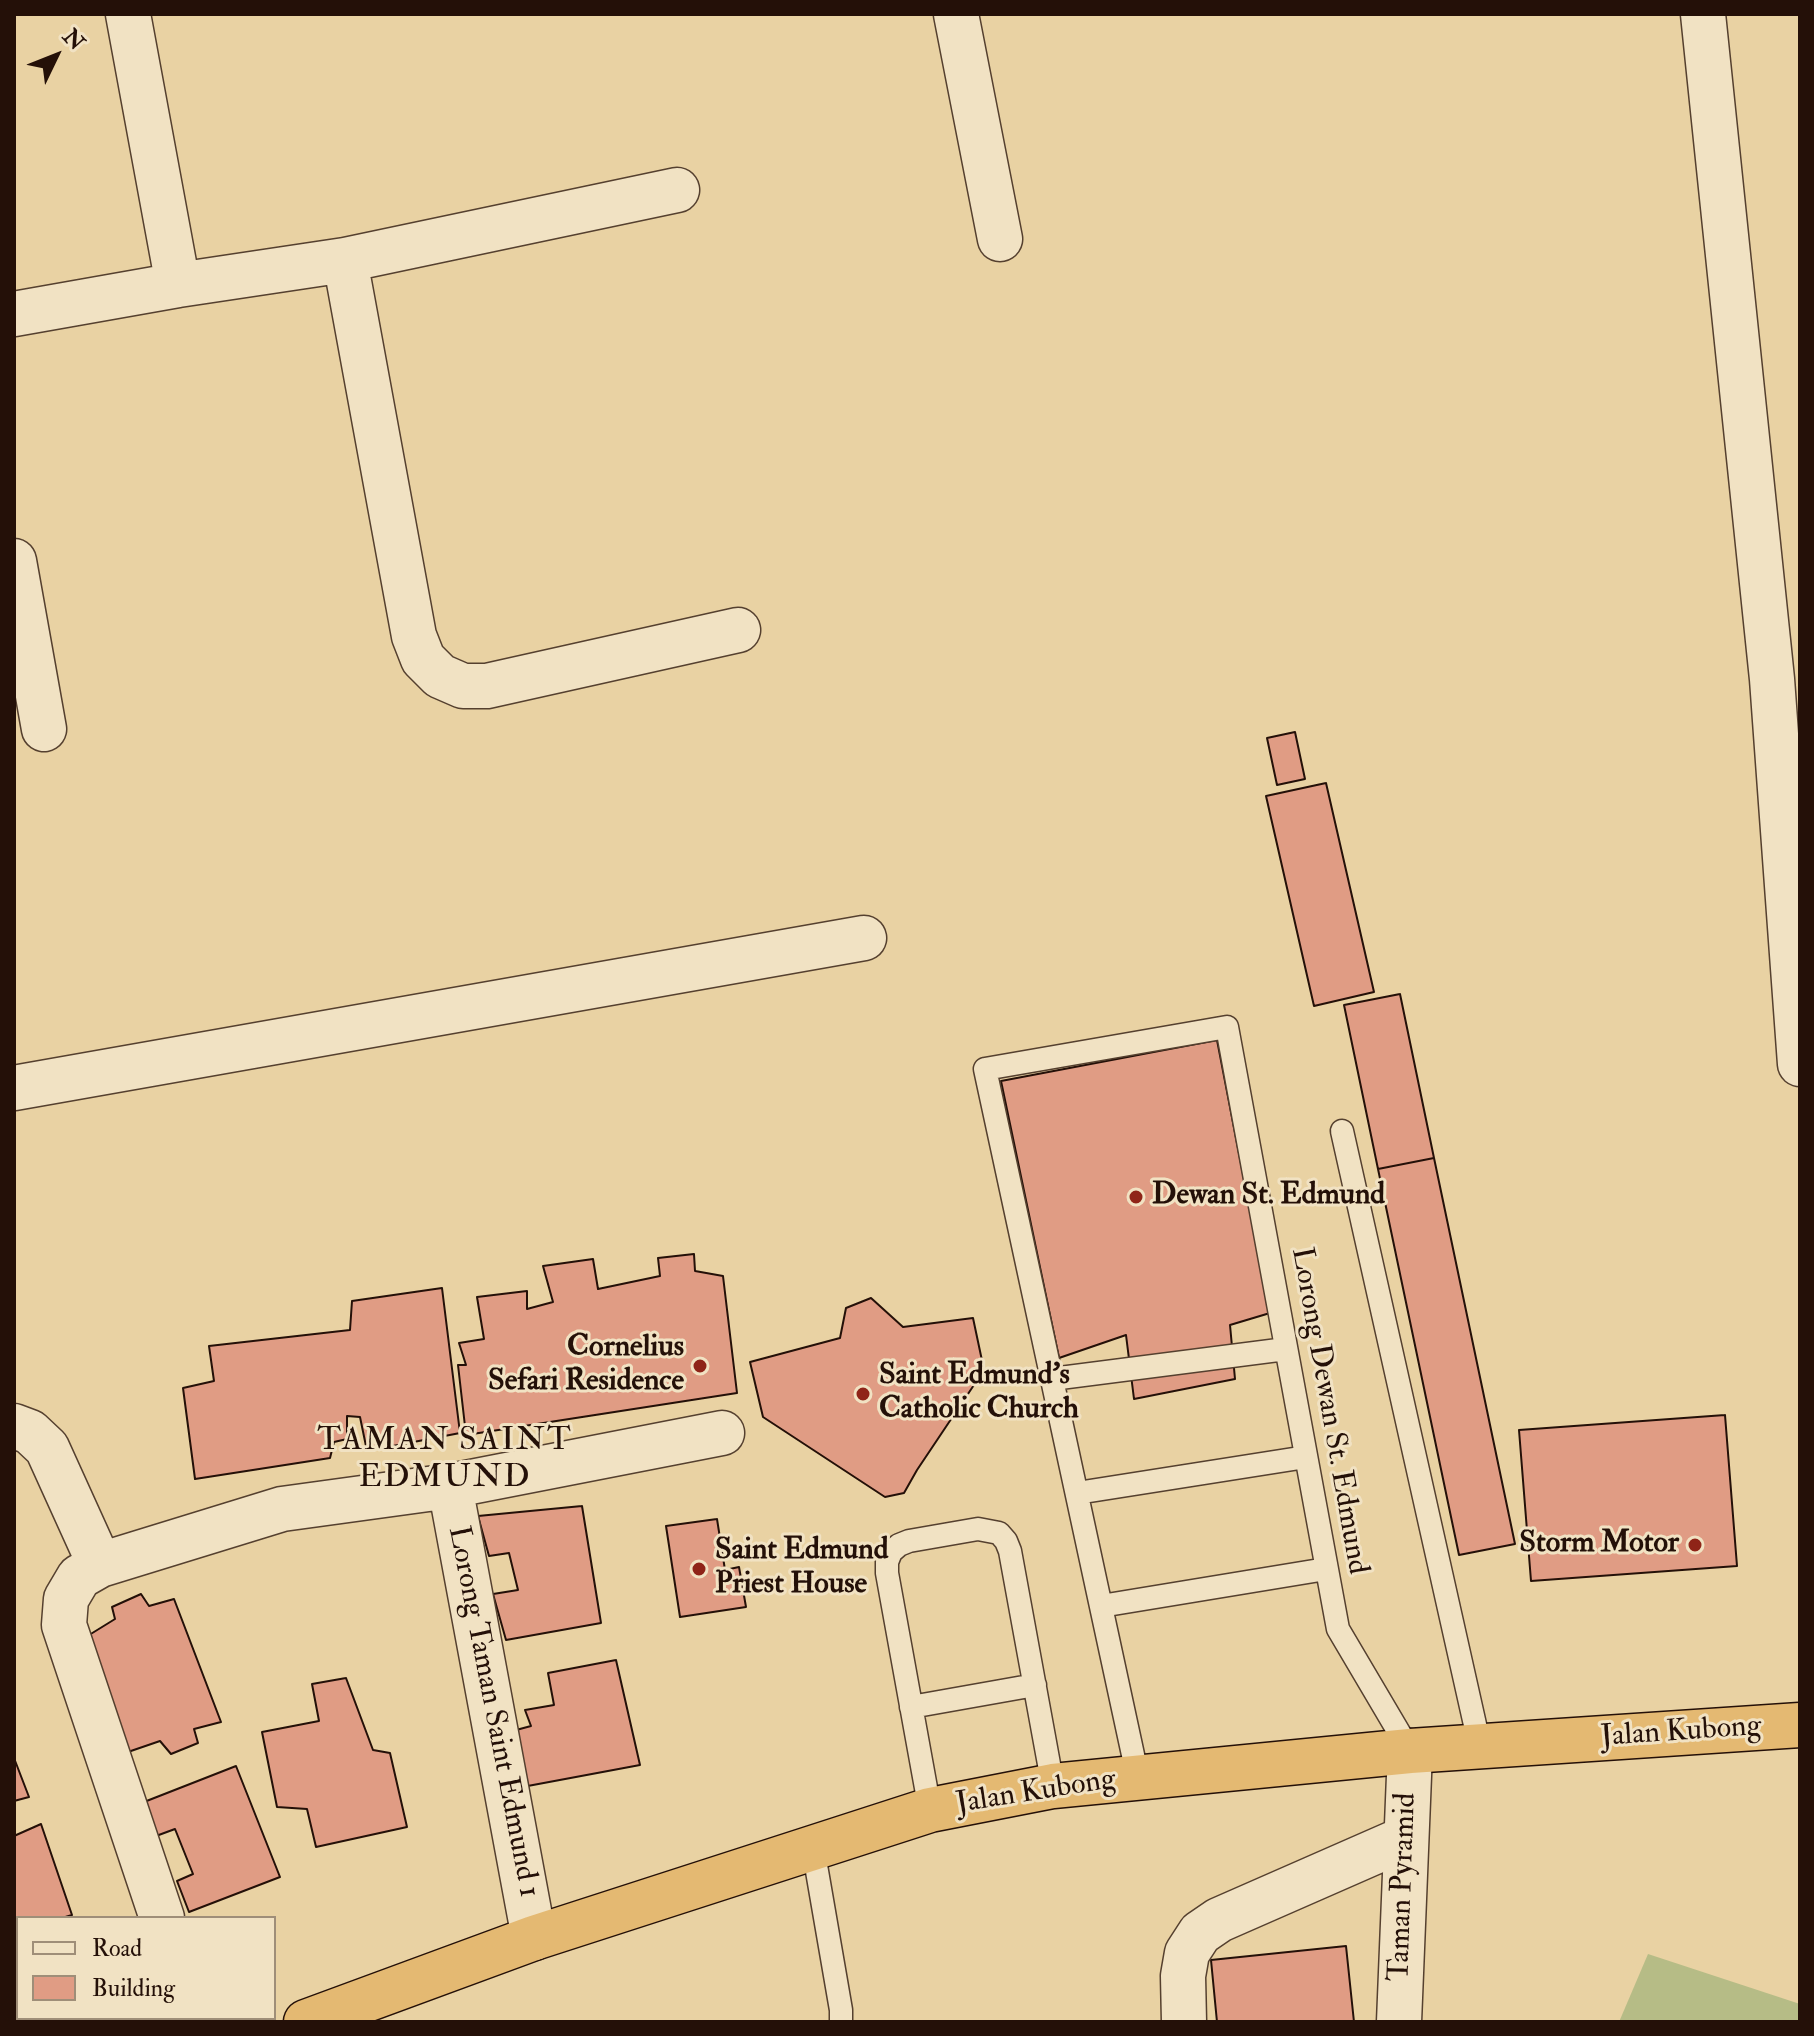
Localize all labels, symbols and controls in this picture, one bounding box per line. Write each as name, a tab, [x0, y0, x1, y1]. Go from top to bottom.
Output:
north arrow	[16, 16, 96, 96]
text: N	[57, 23, 91, 56]
place label: Dewan St. Edmund	[1152, 1179, 1385, 1215]
marker: Dewan St. Edmund	[1127, 1188, 1145, 1206]
street label: Lorong Dewan St. Edmund	[1281, 1245, 1375, 1577]
place label: Cornelius Sefari Residence	[488, 1331, 684, 1402]
marker: Cornelius Sefari Residence	[691, 1357, 709, 1375]
place label: Saint Edmund's Catholic Church	[879, 1359, 1079, 1430]
marker: Saint Edmund's Catholic Church	[854, 1385, 872, 1403]
district label: TAMAN SAINT EDMUND	[317, 1423, 573, 1498]
street label: Lorong Taman Saint Edmund 1	[438, 1523, 546, 1901]
place label: Storm Motor	[1519, 1527, 1679, 1563]
place label: Saint Edmund Priest House	[715, 1534, 888, 1604]
marker: Storm Motor	[1686, 1536, 1704, 1554]
marker: Saint Edmund Priest House	[690, 1560, 708, 1578]
street label: Jalan Kubong	[1599, 1709, 1763, 1757]
street label: Jalan Kubong	[954, 1763, 1118, 1823]
street label: Taman Pyramid	[1383, 1792, 1425, 1982]
legend	[16, 1916, 276, 2020]
text: Road	[92, 1933, 142, 1964]
text: Building	[92, 1973, 175, 2004]

